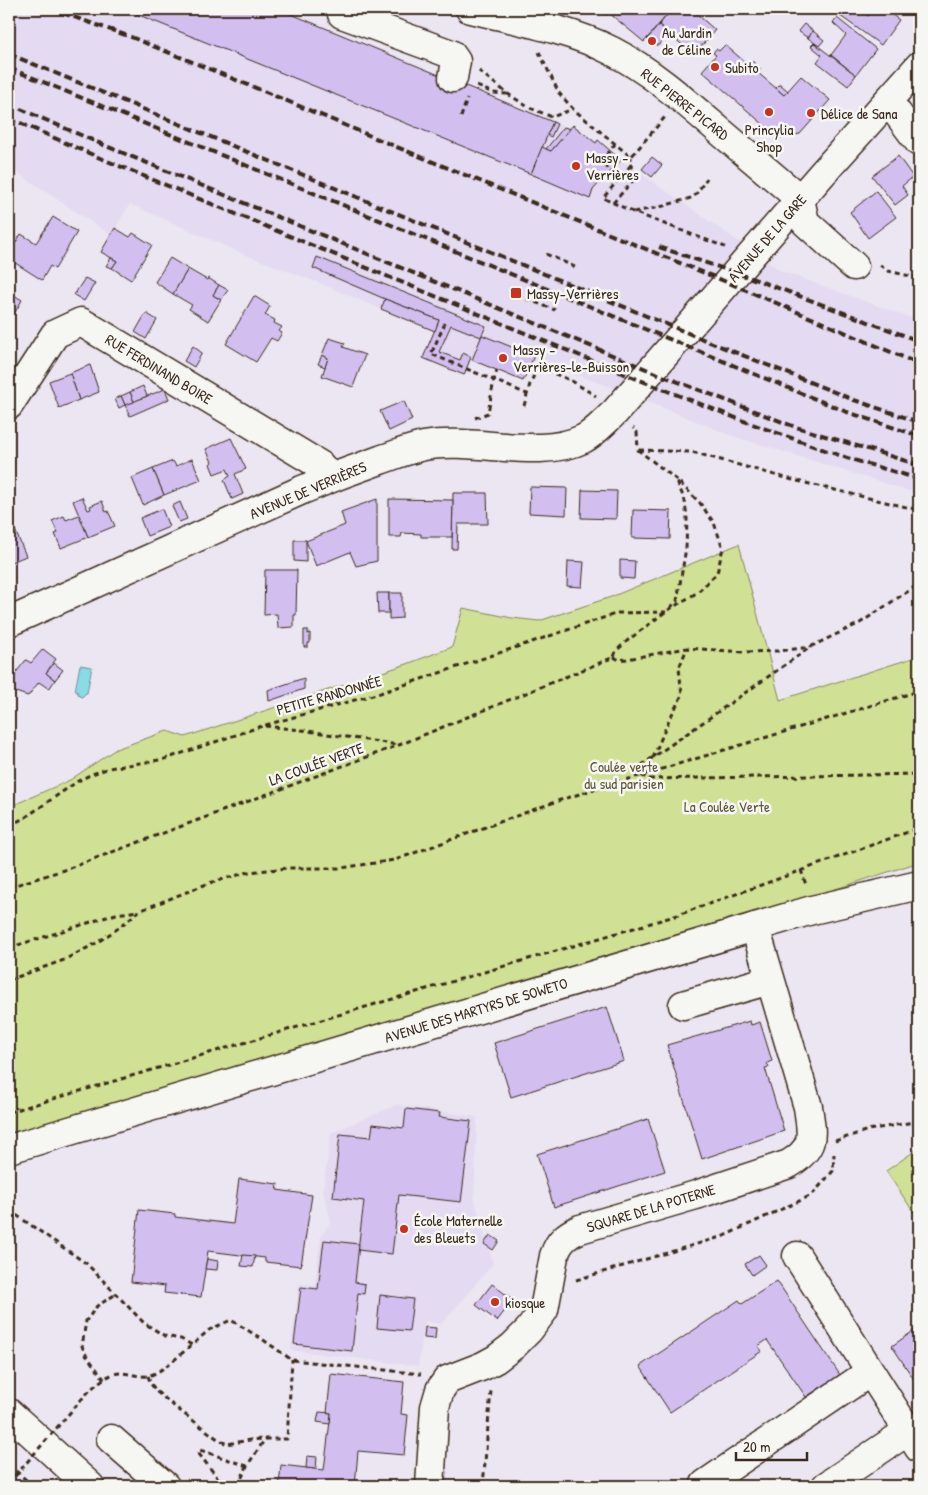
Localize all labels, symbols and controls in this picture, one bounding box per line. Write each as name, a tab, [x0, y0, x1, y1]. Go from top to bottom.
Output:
place label: Au Jardin de Céline	[662, 22, 712, 60]
marker: Au Jardin de Céline	[646, 35, 658, 47]
place label: Subito	[725, 57, 759, 78]
marker: Subito	[709, 61, 721, 73]
street label: RUE PIERRE PICARD	[637, 63, 734, 146]
place label: Délice de Sana	[821, 103, 898, 124]
marker: Princylia Shop	[763, 106, 775, 118]
marker: Délice de Sana	[805, 107, 817, 119]
place label: Princylia Shop	[745, 119, 793, 157]
place label: Massy - Verrières	[586, 147, 639, 185]
marker: Massy - Verrières	[570, 160, 582, 172]
street label: AVENUE DE LA GARE	[723, 189, 811, 286]
place label: Massy-Verrières	[527, 283, 619, 304]
marker: Massy-Verrières	[509, 286, 523, 300]
street label: RUE FERDINAND BOIRE	[101, 329, 217, 410]
place label: Massy - Verrières-le-Buisson	[513, 339, 629, 377]
marker: Massy - Verrières-le-Buisson	[497, 352, 509, 364]
street label: AVENUE DE VERRIÈRES	[246, 456, 370, 524]
street label: PETITE RANDONNÉE	[274, 670, 384, 720]
street label: LA COULÉE VERTE	[266, 737, 366, 791]
park label: Coulée verte du sud parisien	[584, 756, 664, 794]
park label: La Coulée Verte	[684, 796, 770, 817]
street label: AVENUE DES MARTYRS DE SOWETO	[382, 972, 570, 1048]
street label: SQUARE DE LA POTERNE	[584, 1178, 718, 1238]
place label: École Maternelle des Bleuets	[414, 1210, 503, 1248]
marker: École Maternelle des Bleuets	[398, 1223, 410, 1235]
place label: kiosque	[505, 1292, 545, 1313]
marker: kiosque	[489, 1296, 501, 1308]
scale bar	[736, 1430, 807, 1462]
text: 20 m	[743, 1436, 770, 1457]

